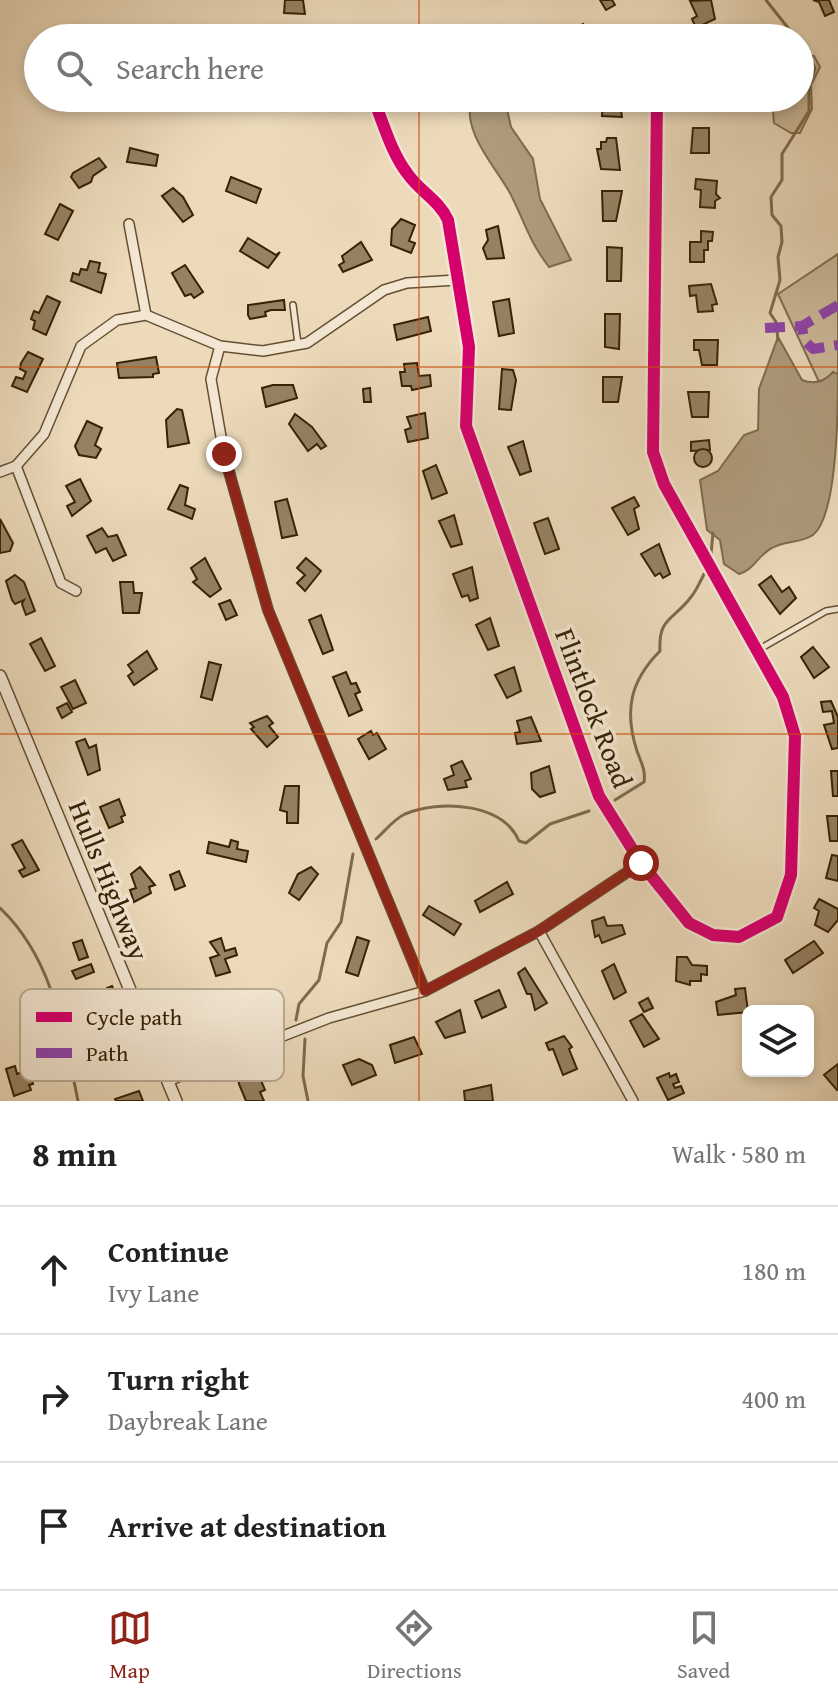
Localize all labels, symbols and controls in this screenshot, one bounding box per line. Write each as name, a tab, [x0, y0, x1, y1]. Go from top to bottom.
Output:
search box	[24, 24, 814, 112]
icon: search	[52, 46, 96, 90]
text: Search here	[116, 46, 264, 90]
route end	[206, 436, 242, 472]
street label: Flintlock Road	[545, 622, 644, 794]
street label: Hulls Highway	[59, 794, 160, 966]
route start	[623, 845, 659, 881]
legend	[20, 989, 284, 1081]
text: Cycle path	[86, 1001, 183, 1033]
map controls	[742, 1005, 814, 1077]
button: layers	[742, 1005, 814, 1077]
text: Path	[86, 1037, 129, 1069]
text: 8 min	[32, 1129, 117, 1178]
text: Walk · 580 m	[672, 1134, 806, 1173]
text: Continue	[108, 1229, 229, 1273]
icon: ahead	[32, 1248, 76, 1292]
text: 180 m	[741, 1251, 806, 1290]
text: Ivy Lane	[108, 1273, 199, 1312]
text: Turn right	[108, 1357, 249, 1401]
icon: right	[32, 1376, 76, 1420]
text: 400 m	[741, 1379, 806, 1418]
text: Daybreak Lane	[108, 1401, 268, 1440]
icon: arrive	[32, 1504, 76, 1548]
text: Arrive at destination	[108, 1504, 386, 1548]
tab: Map	[108, 1606, 152, 1686]
tab: Directions	[367, 1606, 462, 1686]
tab: Saved	[677, 1606, 730, 1686]

